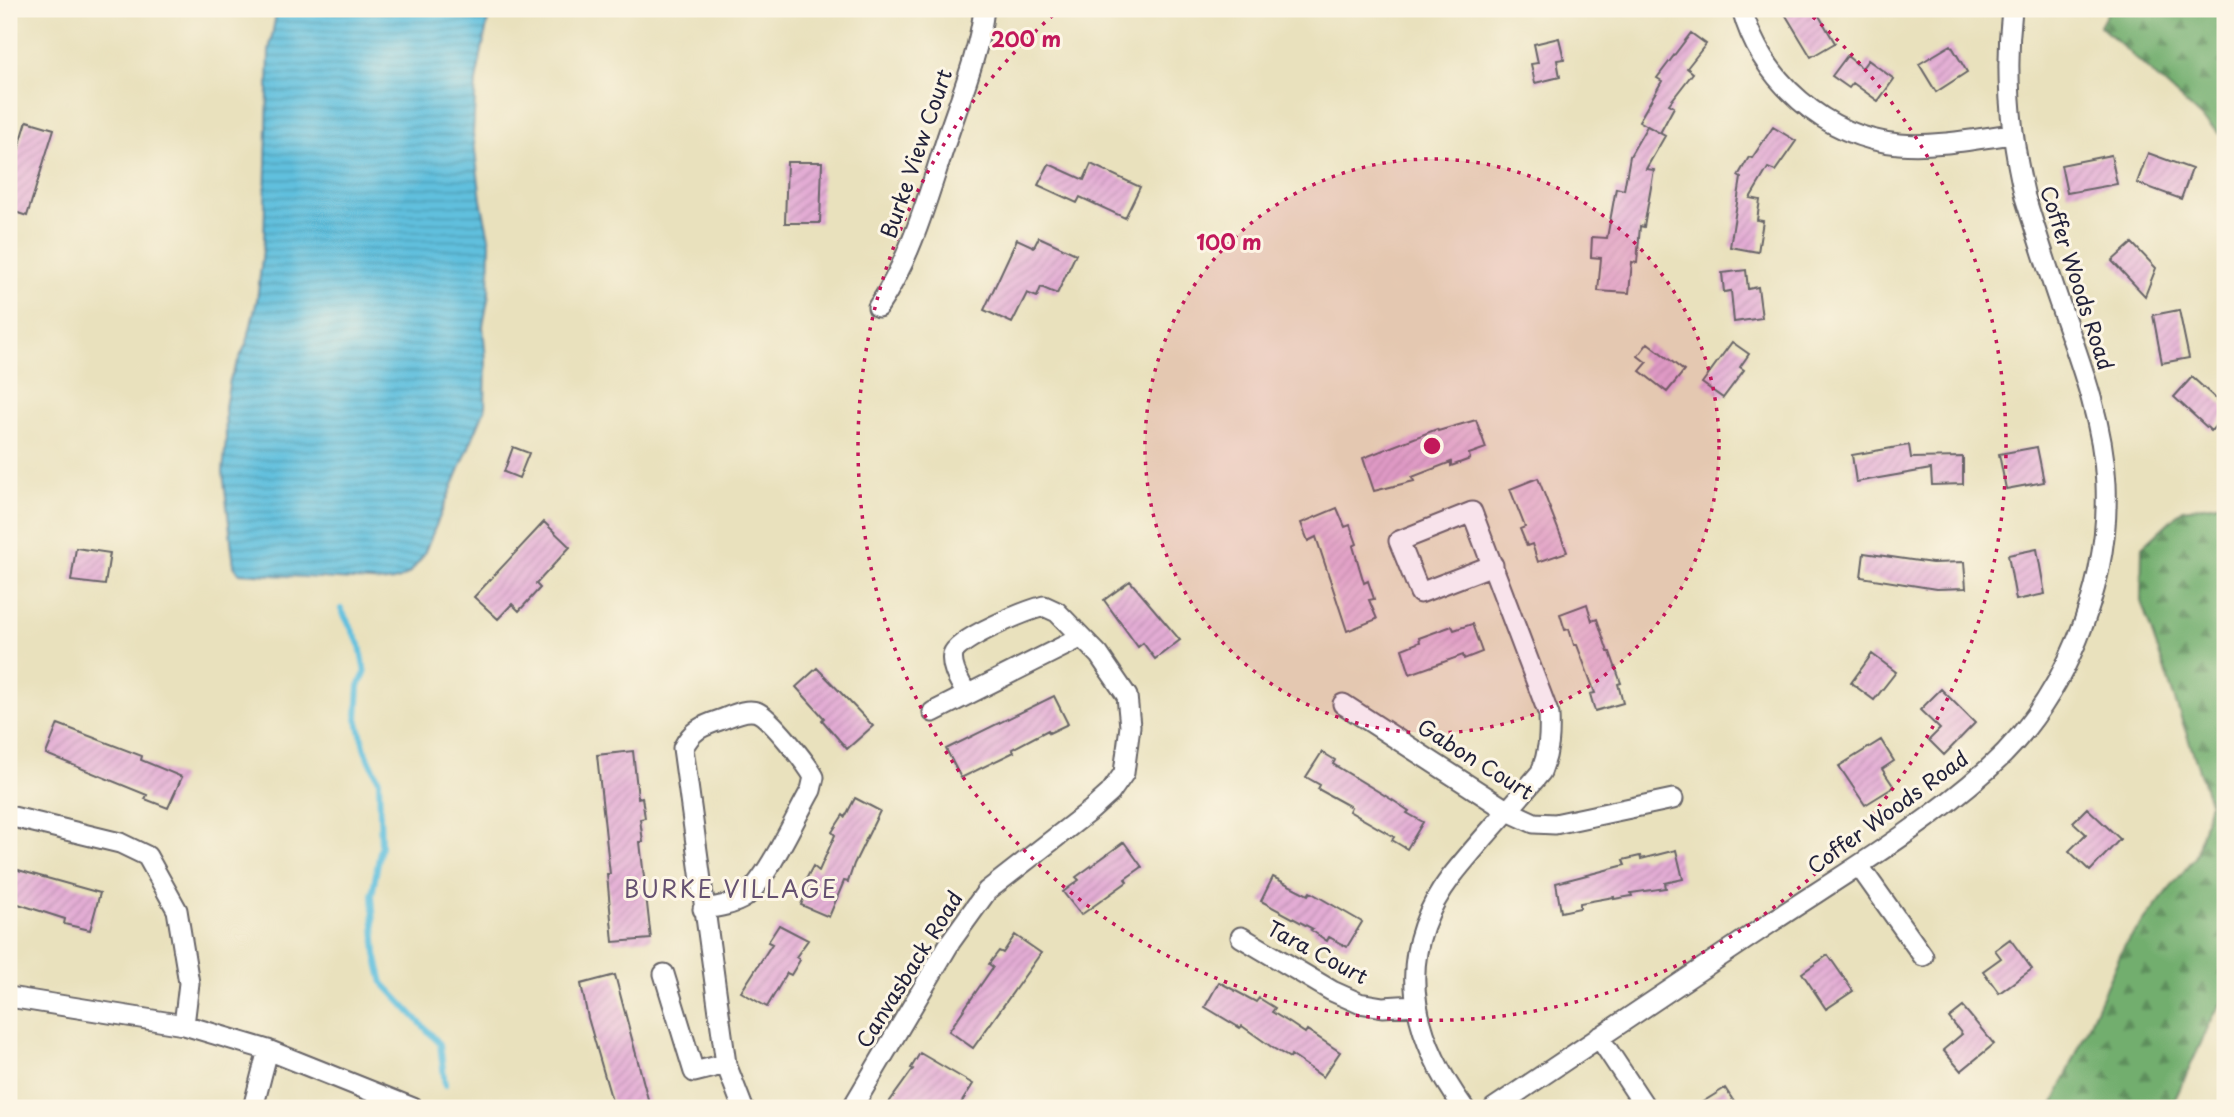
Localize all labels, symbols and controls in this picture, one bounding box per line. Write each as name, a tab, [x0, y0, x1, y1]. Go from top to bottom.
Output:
text: 200 m	[991, 22, 1061, 54]
street label: Burke View Court	[871, 64, 959, 242]
street label: Coffer Woods Road	[2033, 181, 2123, 374]
text: 100 m	[1196, 225, 1262, 257]
centre of rings	[1420, 434, 1444, 458]
street label: Gabon Court	[1412, 710, 1540, 807]
street label: Coffer Woods Road	[1800, 742, 1974, 881]
district label: BURKE VILLAGE	[624, 871, 838, 906]
street label: Canvasback Road	[847, 884, 970, 1054]
street label: Tara Court	[1262, 911, 1374, 991]

